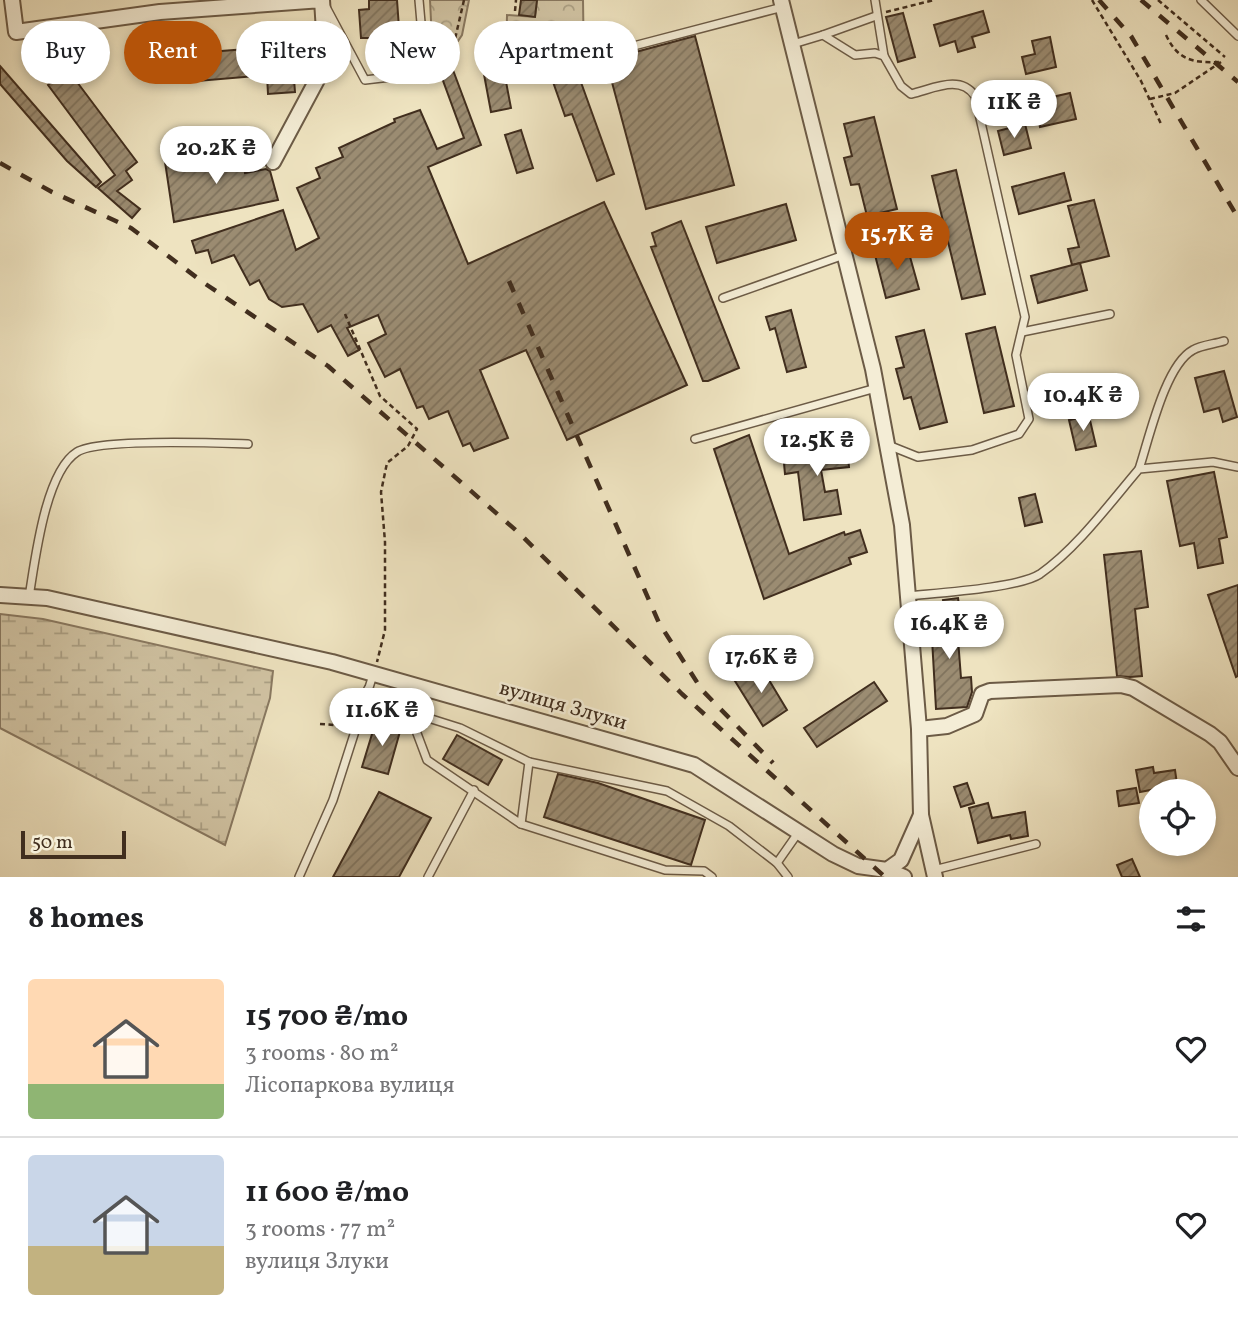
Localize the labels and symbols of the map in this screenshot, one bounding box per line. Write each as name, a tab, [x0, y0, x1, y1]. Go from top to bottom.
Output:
pin: 11K ₴	[965, 80, 1063, 140]
pin: 20.2K ₴	[151, 127, 281, 186]
pin: 15.7K ₴	[832, 212, 962, 272]
pin: 10.4K ₴	[1018, 374, 1148, 433]
pin: 12.5K ₴	[752, 419, 882, 478]
pin: 16.4K ₴	[884, 602, 1014, 661]
pin: 17.6K ₴	[696, 636, 826, 695]
street label: вулиця Злуки	[496, 674, 630, 738]
pin: 11.6K ₴	[317, 688, 447, 748]
scale bar	[21, 828, 126, 860]

